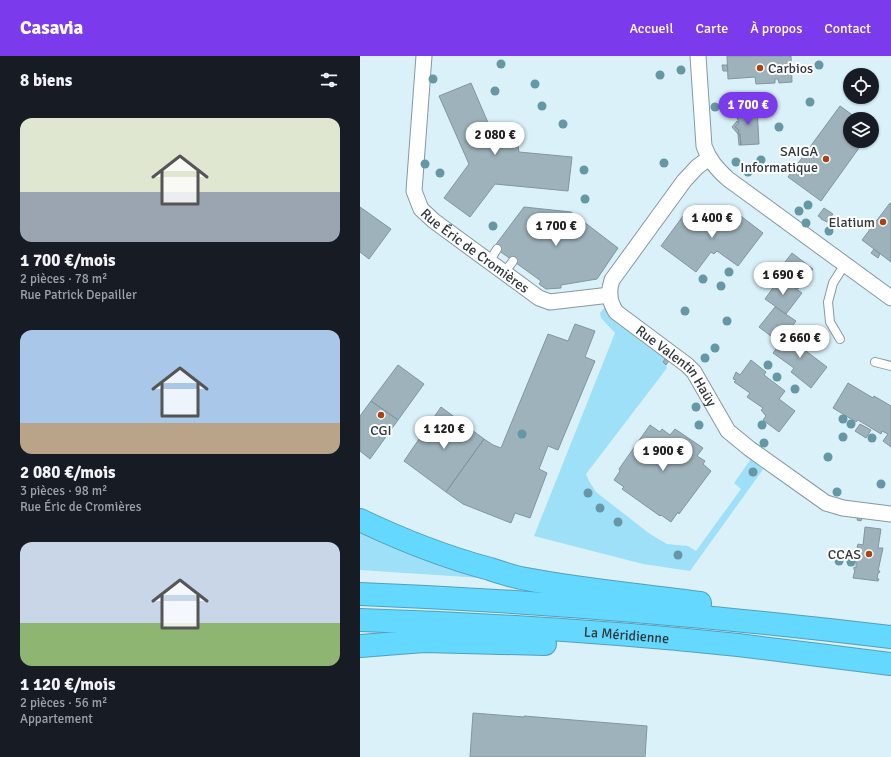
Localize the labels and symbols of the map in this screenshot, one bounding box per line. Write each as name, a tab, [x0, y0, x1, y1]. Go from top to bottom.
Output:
place label: Carbios	[768, 60, 813, 77]
marker: Carbios	[755, 63, 765, 73]
pin: 1 700 €	[711, 92, 785, 126]
pin: 2 080 €	[458, 122, 532, 156]
place label: SAIGA Informatique	[740, 143, 818, 176]
marker: SAIGA Informatique	[821, 154, 831, 164]
street label: Rue Éric de Cromières	[417, 205, 532, 297]
pin: 1 400 €	[675, 205, 749, 239]
pin: 1 700 €	[519, 213, 593, 247]
place label: Elatium	[828, 214, 875, 231]
marker: Elatium	[878, 217, 888, 227]
pin: 1 690 €	[746, 262, 820, 296]
street label: Rue Valentin Haüy	[632, 322, 720, 410]
pin: 2 660 €	[763, 325, 837, 359]
marker: CGI	[376, 410, 386, 420]
pin: 1 120 €	[407, 416, 481, 450]
place label: CGI	[370, 422, 392, 439]
pin: 1 900 €	[626, 438, 700, 472]
place label: CCAS	[828, 546, 861, 563]
marker: CCAS	[864, 549, 874, 559]
street label: La Méridienne	[583, 624, 670, 647]

